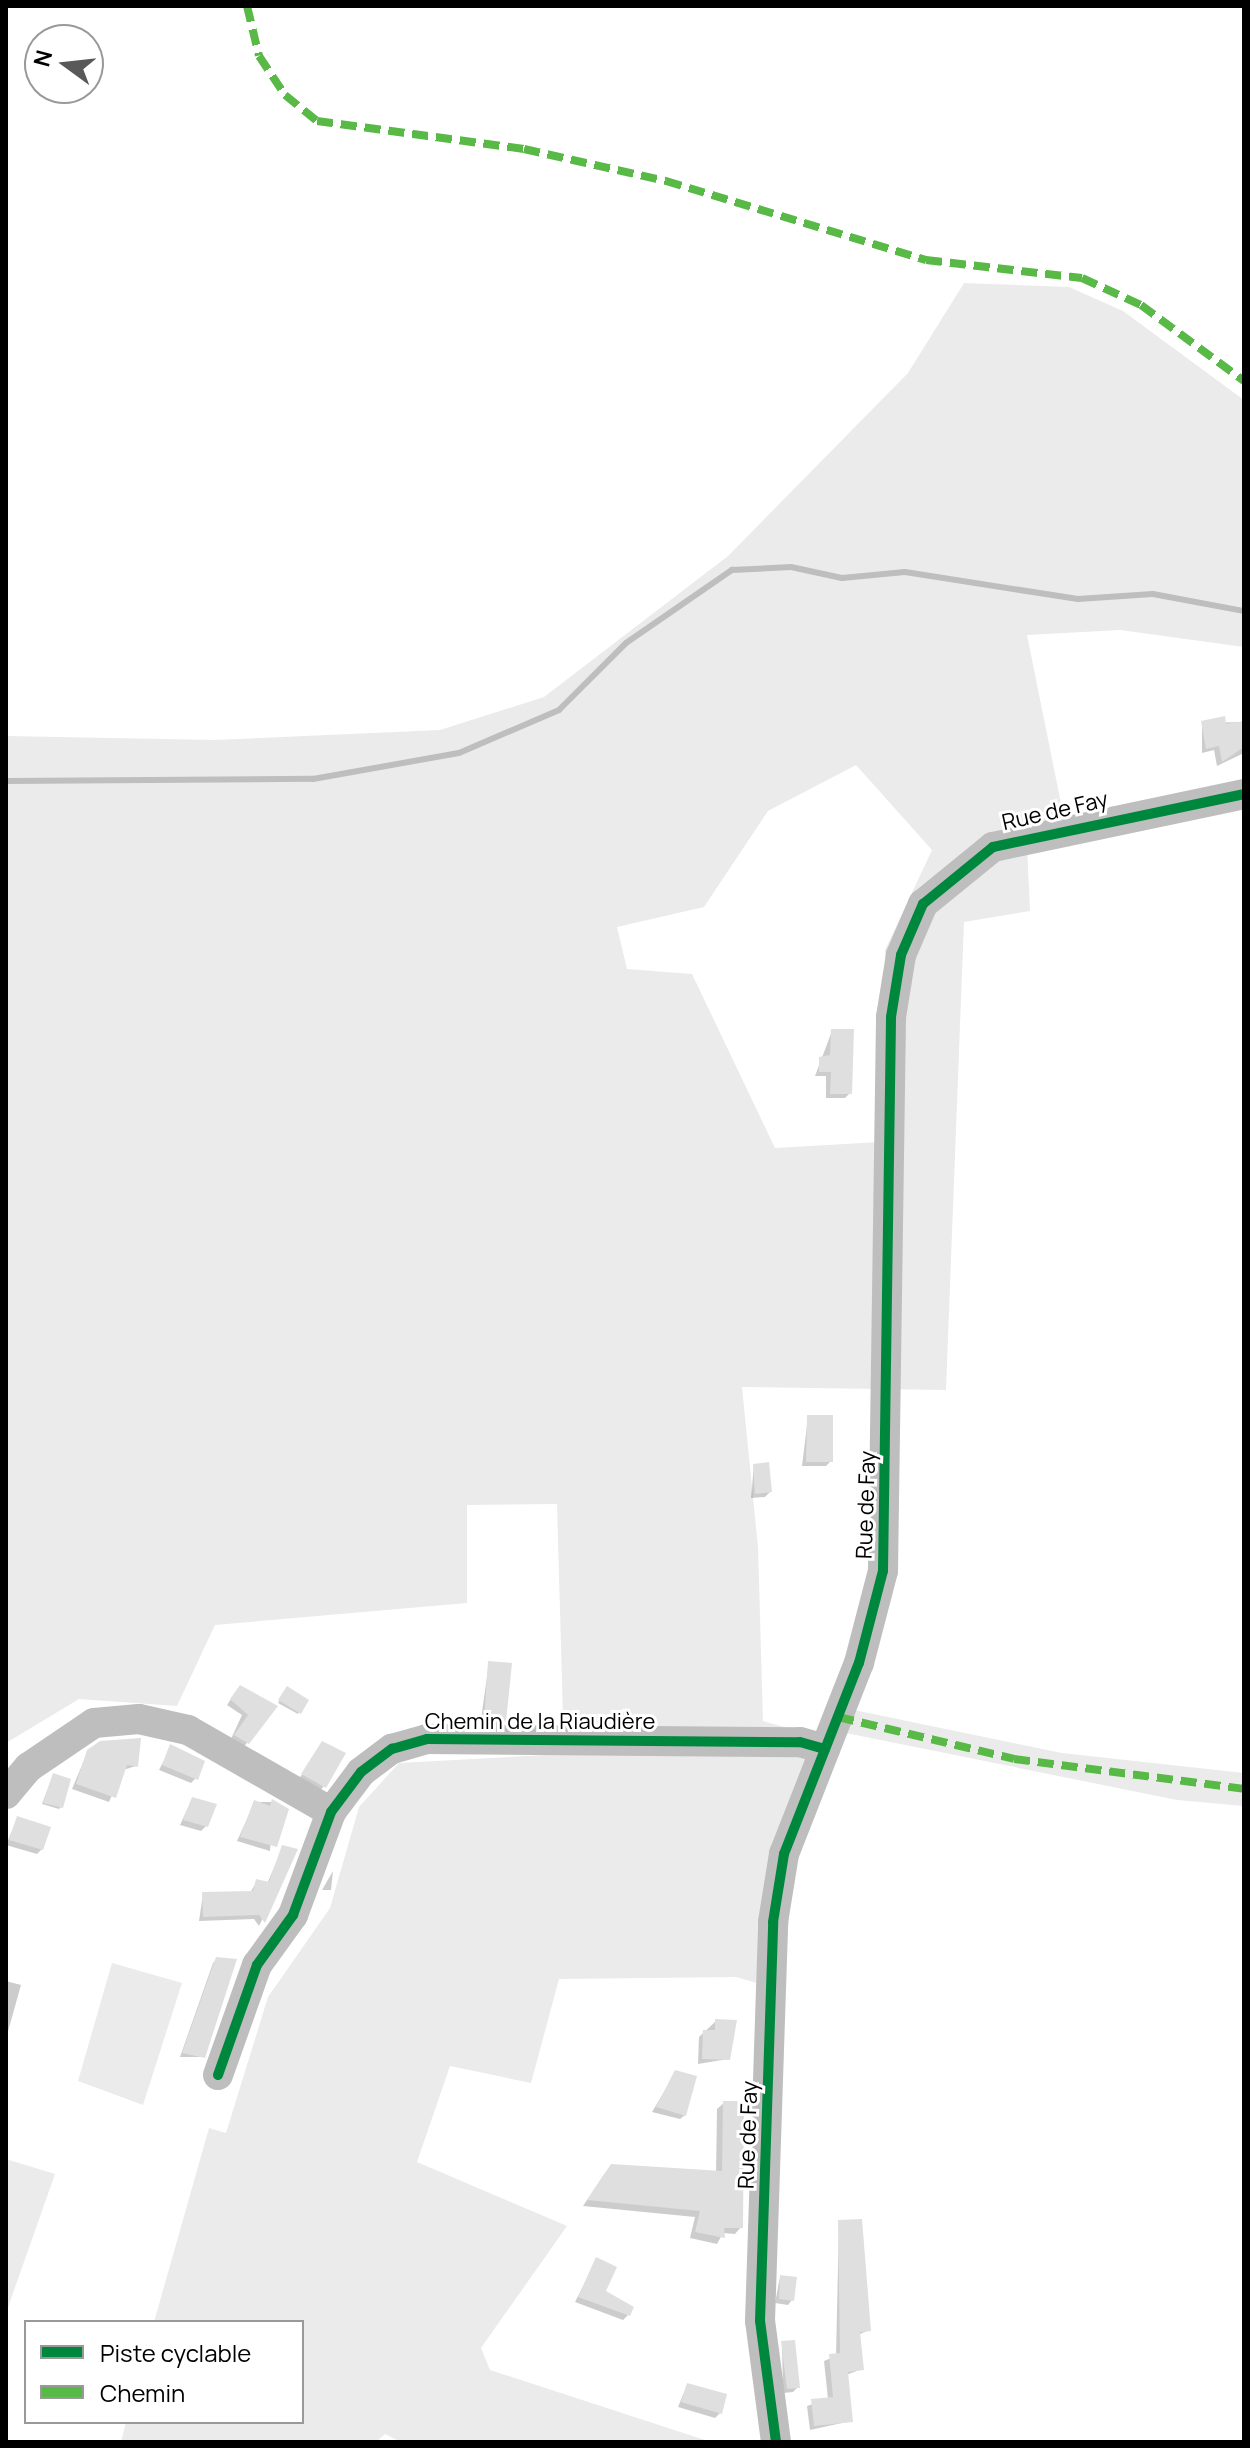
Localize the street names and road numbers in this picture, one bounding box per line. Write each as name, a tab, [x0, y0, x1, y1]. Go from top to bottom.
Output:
street label: Rue de Fay	[999, 786, 1111, 836]
street label: Rue de Fay	[851, 1450, 881, 1560]
street label: Chemin de la Riaudière	[425, 1709, 655, 1735]
street label: Rue de Fay	[733, 2080, 763, 2190]

